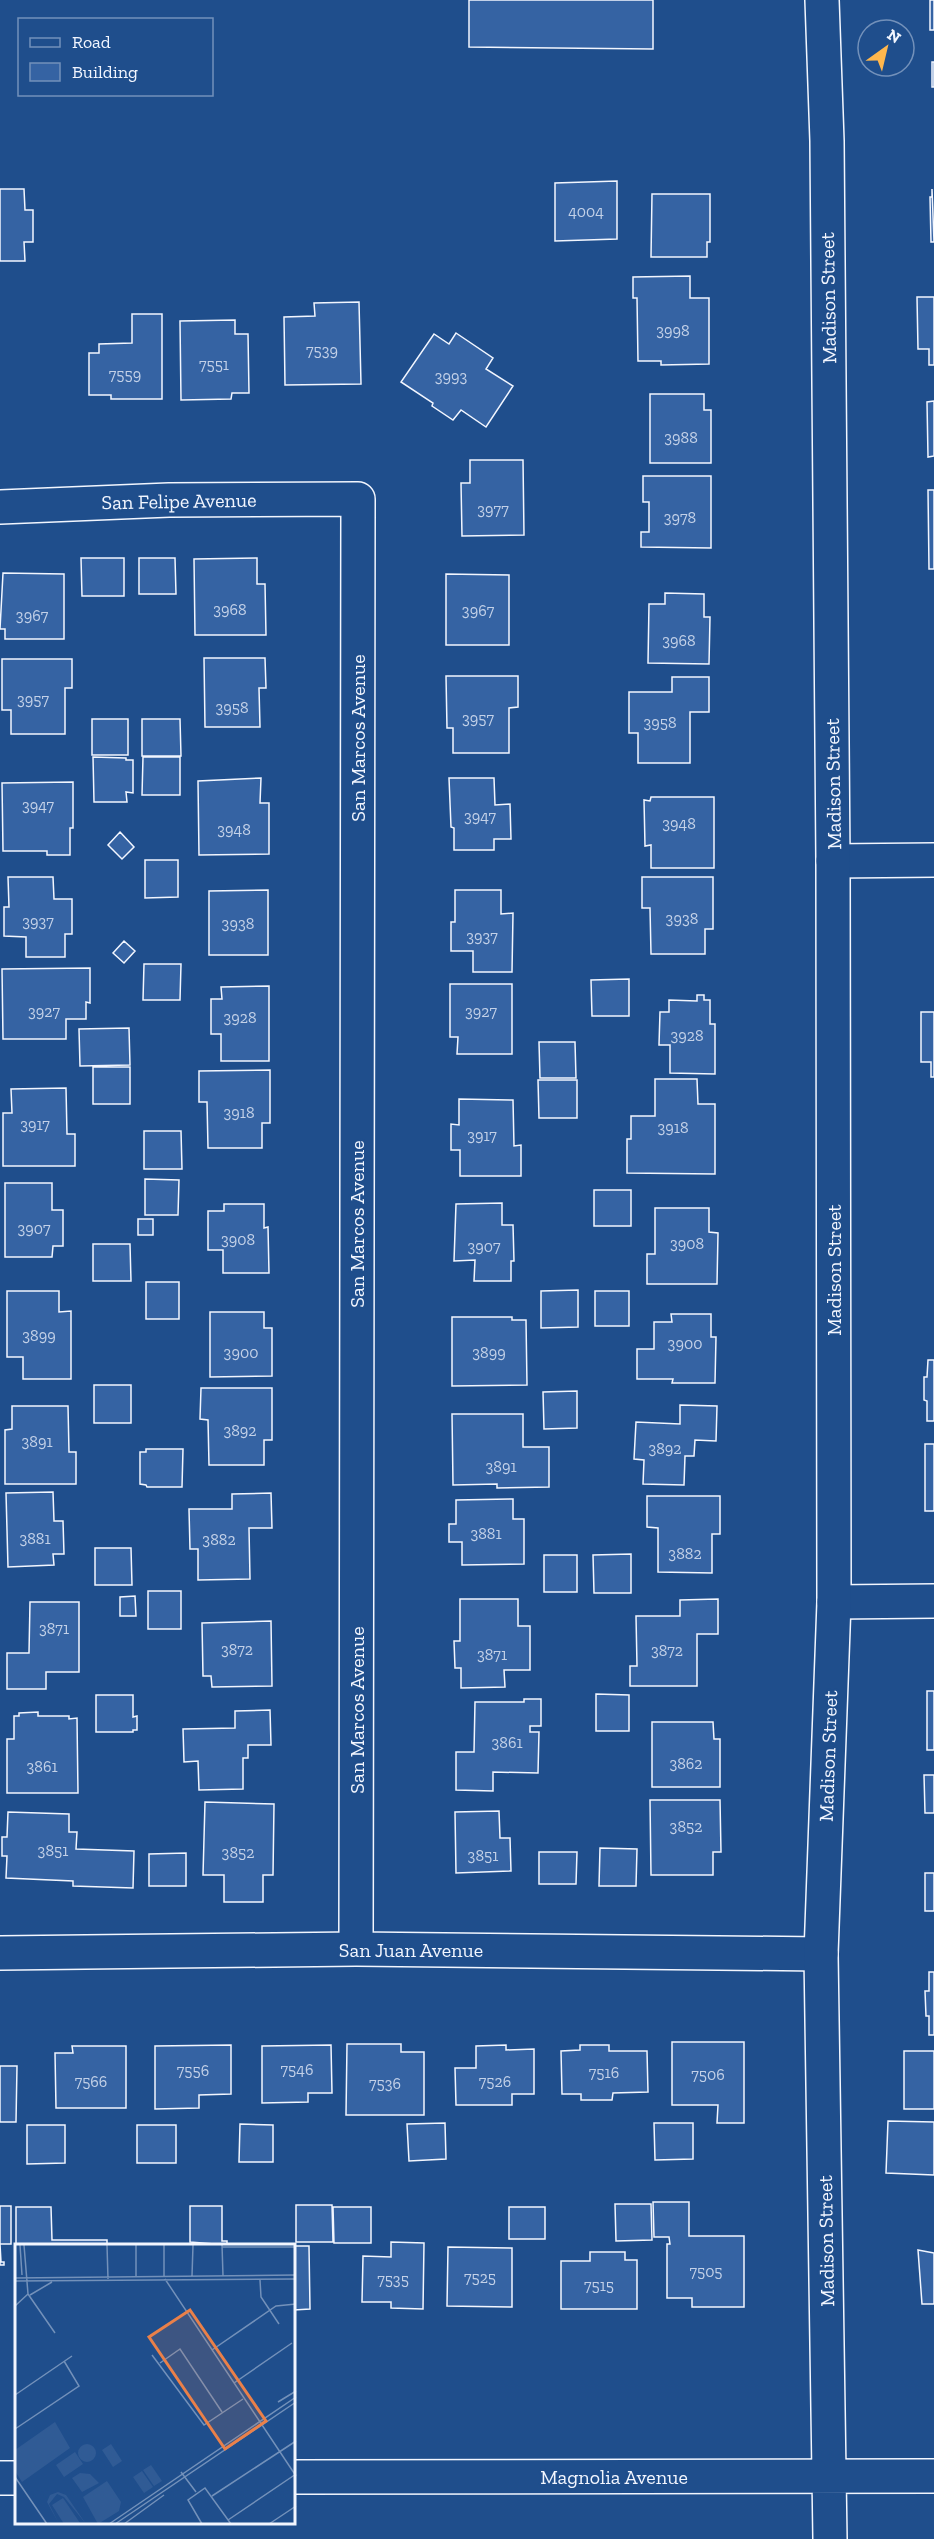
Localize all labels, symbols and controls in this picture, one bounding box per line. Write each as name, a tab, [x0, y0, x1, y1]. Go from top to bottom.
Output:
legend	[18, 18, 213, 96]
north arrow	[856, 18, 916, 78]
text: N	[884, 25, 904, 47]
text: Road	[72, 31, 111, 53]
text: Building	[72, 61, 138, 83]
house number: 4004	[568, 202, 604, 221]
street label: Madison Street	[815, 232, 841, 364]
house number: 3998	[656, 321, 690, 340]
house number: 7539	[306, 341, 338, 360]
house number: 7551	[199, 355, 229, 374]
house number: 7559	[109, 365, 141, 384]
house number: 3993	[435, 367, 467, 386]
house number: 3988	[664, 428, 698, 447]
street label: San Felipe Avenue	[101, 488, 257, 514]
house number: 3977	[477, 500, 509, 519]
house number: 3978	[664, 508, 696, 527]
house number: 3968	[213, 600, 247, 619]
house number: 3967	[462, 601, 495, 620]
house number: 3967	[16, 606, 49, 625]
house number: 3968	[662, 631, 696, 650]
street label: San Marcos Avenue	[346, 654, 370, 822]
house number: 3957	[17, 690, 49, 709]
house number: 3958	[215, 698, 249, 717]
house number: 3957	[462, 709, 494, 728]
house number: 3958	[643, 713, 677, 732]
street label: Madison Street	[820, 718, 846, 850]
house number: 3947	[22, 796, 55, 815]
house number: 3947	[464, 807, 497, 826]
house number: 3948	[662, 814, 696, 833]
house number: 3948	[217, 820, 251, 839]
house number: 3938	[666, 909, 698, 928]
house number: 3937	[22, 912, 54, 931]
house number: 3938	[222, 914, 254, 933]
house number: 3937	[466, 927, 498, 946]
house number: 3927	[28, 1002, 61, 1021]
house number: 3927	[465, 1002, 498, 1021]
house number: 3928	[223, 1008, 257, 1027]
house number: 3928	[670, 1026, 704, 1045]
house number: 3918	[223, 1103, 255, 1122]
house number: 3917	[20, 1115, 50, 1134]
house number: 3918	[657, 1118, 689, 1137]
house number: 3917	[467, 1126, 497, 1145]
street label: San Marcos Avenue	[345, 1140, 369, 1308]
street label: Madison Street	[822, 1204, 846, 1336]
house number: 3907	[17, 1219, 51, 1238]
house number: 3908	[221, 1230, 255, 1249]
house number: 3908	[670, 1234, 704, 1253]
house number: 3907	[467, 1237, 501, 1256]
house number: 3899	[22, 1326, 56, 1345]
house number: 3900	[668, 1334, 702, 1353]
house number: 3900	[224, 1343, 258, 1362]
house number: 3899	[472, 1343, 506, 1362]
house number: 3892	[223, 1421, 257, 1440]
house number: 3891	[21, 1432, 53, 1451]
house number: 3892	[648, 1439, 682, 1458]
house number: 3891	[485, 1457, 517, 1476]
house number: 3881	[470, 1524, 502, 1543]
house number: 3881	[19, 1529, 51, 1548]
house number: 3882	[202, 1530, 236, 1549]
house number: 3882	[668, 1544, 702, 1563]
house number: 3871	[39, 1619, 69, 1638]
street label: San Marcos Avenue	[345, 1626, 369, 1794]
house number: 3872	[221, 1640, 253, 1659]
house number: 3872	[651, 1641, 683, 1660]
house number: 3871	[477, 1645, 507, 1664]
street label: Madison Street	[814, 1689, 842, 1822]
house number: 3861	[491, 1733, 523, 1752]
house number: 3862	[669, 1754, 703, 1773]
house number: 3861	[26, 1757, 58, 1776]
house number: 3852	[670, 1817, 702, 1836]
house number: 3851	[38, 1841, 68, 1860]
house number: 3852	[222, 1843, 254, 1862]
house number: 3851	[468, 1846, 498, 1865]
street label: San Juan Avenue	[339, 1938, 483, 1962]
house number: 7546	[281, 2060, 313, 2079]
house number: 7556	[177, 2061, 209, 2080]
house number: 7516	[589, 2063, 619, 2082]
house number: 7506	[691, 2065, 725, 2084]
house number: 7566	[75, 2072, 107, 2091]
house number: 7526	[479, 2072, 511, 2091]
house number: 7536	[369, 2074, 401, 2093]
street label: Madison Street	[813, 2175, 839, 2307]
inset map	[15, 2244, 296, 2524]
house number: 7505	[689, 2262, 723, 2281]
house number: 7525	[464, 2268, 496, 2287]
house number: 7535	[377, 2270, 409, 2289]
house number: 7515	[584, 2276, 614, 2295]
street label: Magnolia Avenue	[540, 2465, 688, 2489]

